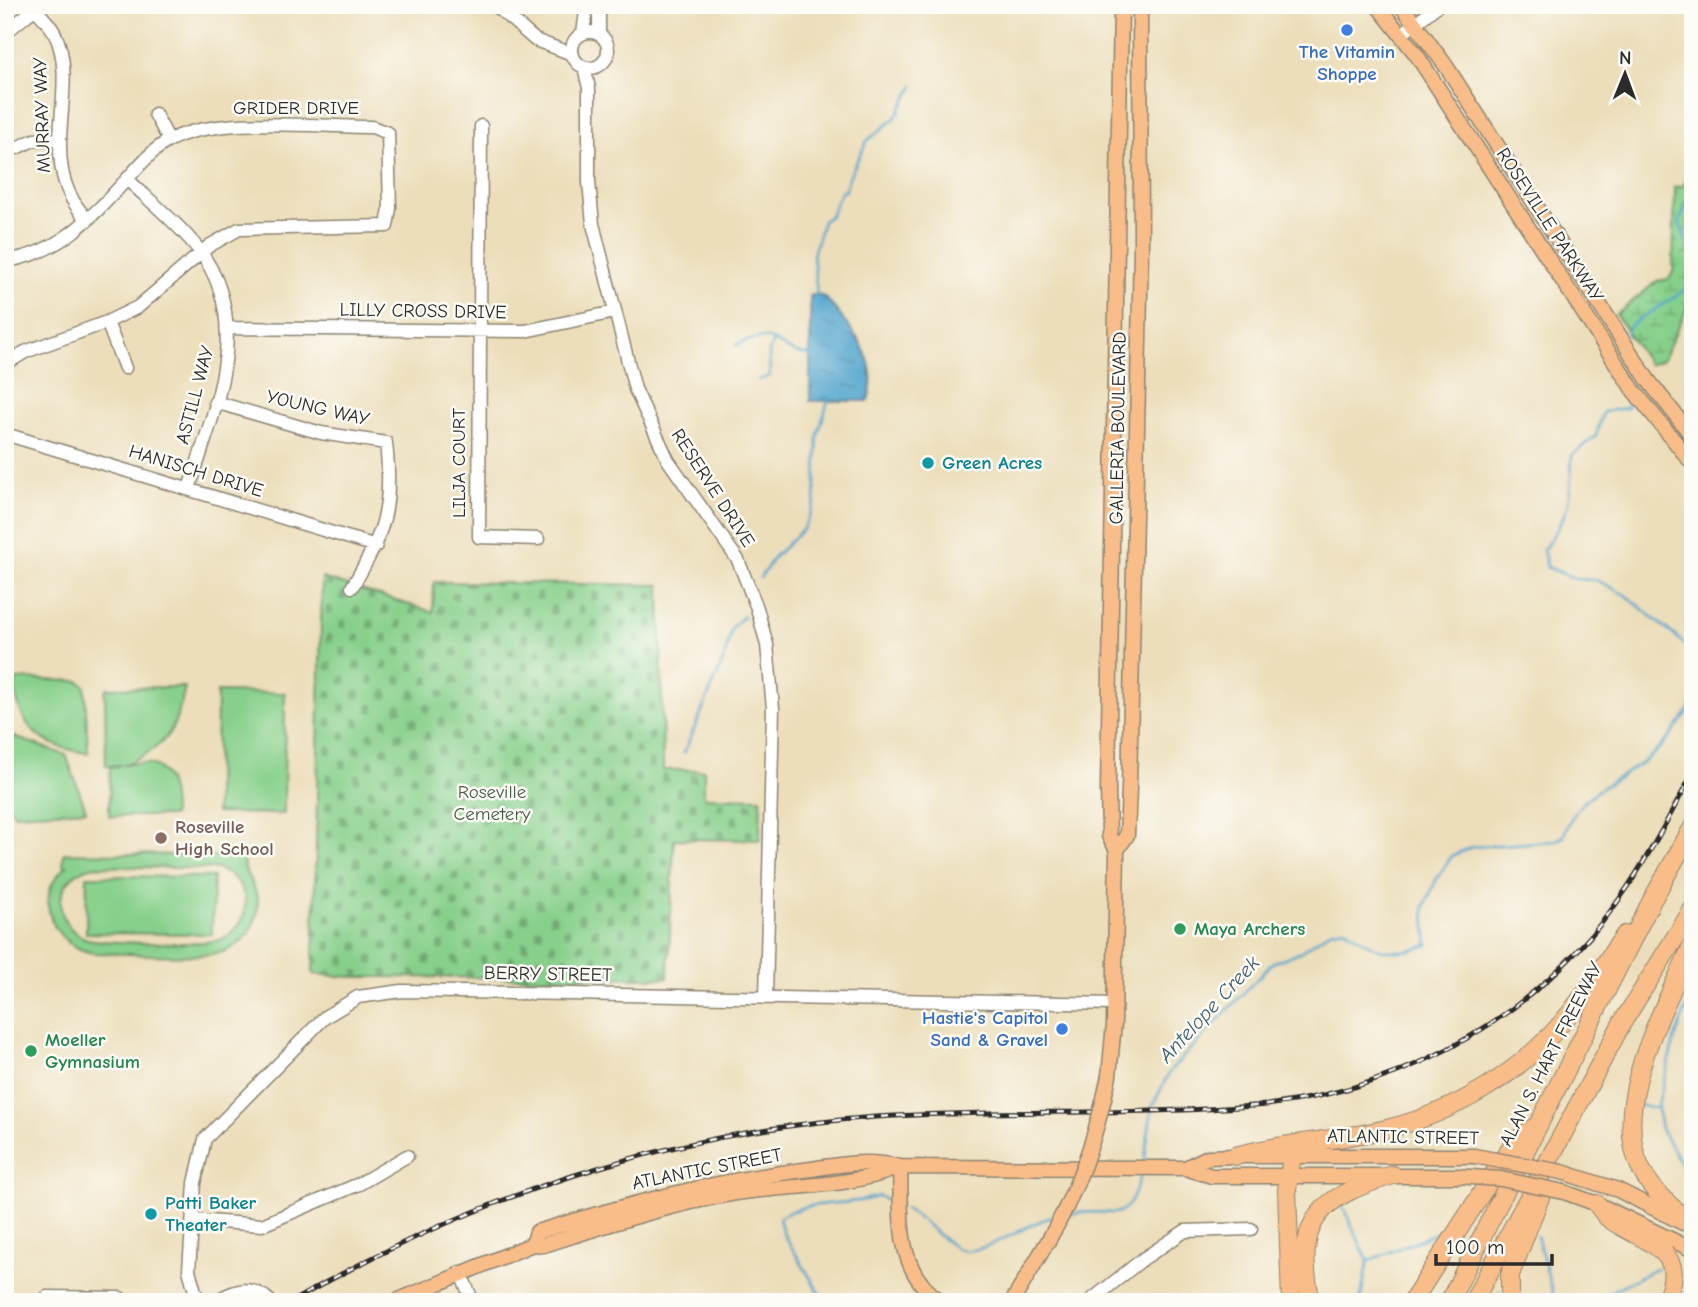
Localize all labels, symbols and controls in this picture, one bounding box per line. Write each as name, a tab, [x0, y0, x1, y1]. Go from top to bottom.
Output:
marker: The Vitamin Shoppe	[1339, 22, 1355, 38]
north arrow	[1590, 38, 1660, 108]
place label: The Vitamin Shoppe	[1299, 41, 1395, 85]
text: N	[1619, 47, 1632, 69]
street label: MURRAY WAY	[29, 56, 55, 173]
street label: GRIDER DRIVE	[233, 97, 359, 119]
street label: ROSEVILLE PARKWAY	[1492, 144, 1608, 307]
street label: LILLY CROSS DRIVE	[339, 299, 507, 323]
street label: GALLERIA BOULEVARD	[1105, 331, 1131, 525]
street label: ASTILL WAY	[171, 343, 219, 447]
street label: YOUNG WAY	[264, 385, 372, 431]
street label: LILJA COURT	[448, 408, 470, 518]
street label: RESERVE DRIVE	[667, 425, 759, 551]
street label: HANISCH DRIVE	[126, 440, 266, 502]
place label: Green Acres	[942, 452, 1042, 474]
marker: Green Acres	[920, 455, 936, 471]
park label: Roseville Cemetery	[454, 781, 531, 825]
place label: Roseville High School	[175, 816, 274, 860]
marker: Roseville High School	[153, 830, 169, 846]
place label: Maya Archers	[1194, 918, 1305, 940]
marker: Maya Archers	[1172, 921, 1188, 937]
water label: Antelope Creek	[1153, 950, 1265, 1068]
street label: ALAN S. HART FREEWAY	[1495, 957, 1608, 1150]
street label: BERRY STREET	[484, 962, 612, 986]
place label: Hastie's Capitol Sand & Gravel	[922, 1007, 1048, 1051]
marker: Hastie's Capitol Sand & Gravel	[1054, 1021, 1070, 1037]
place label: Moeller Gymnasium	[45, 1029, 140, 1073]
marker: Moeller Gymnasium	[23, 1043, 39, 1059]
street label: ATLANTIC STREET	[1327, 1125, 1479, 1149]
street label: ATLANTIC STREET	[630, 1144, 784, 1194]
place label: Patti Baker Theater	[165, 1192, 257, 1236]
marker: Patti Baker Theater	[143, 1206, 159, 1222]
scale bar	[1436, 1223, 1551, 1267]
text: 100 m	[1446, 1235, 1504, 1259]

